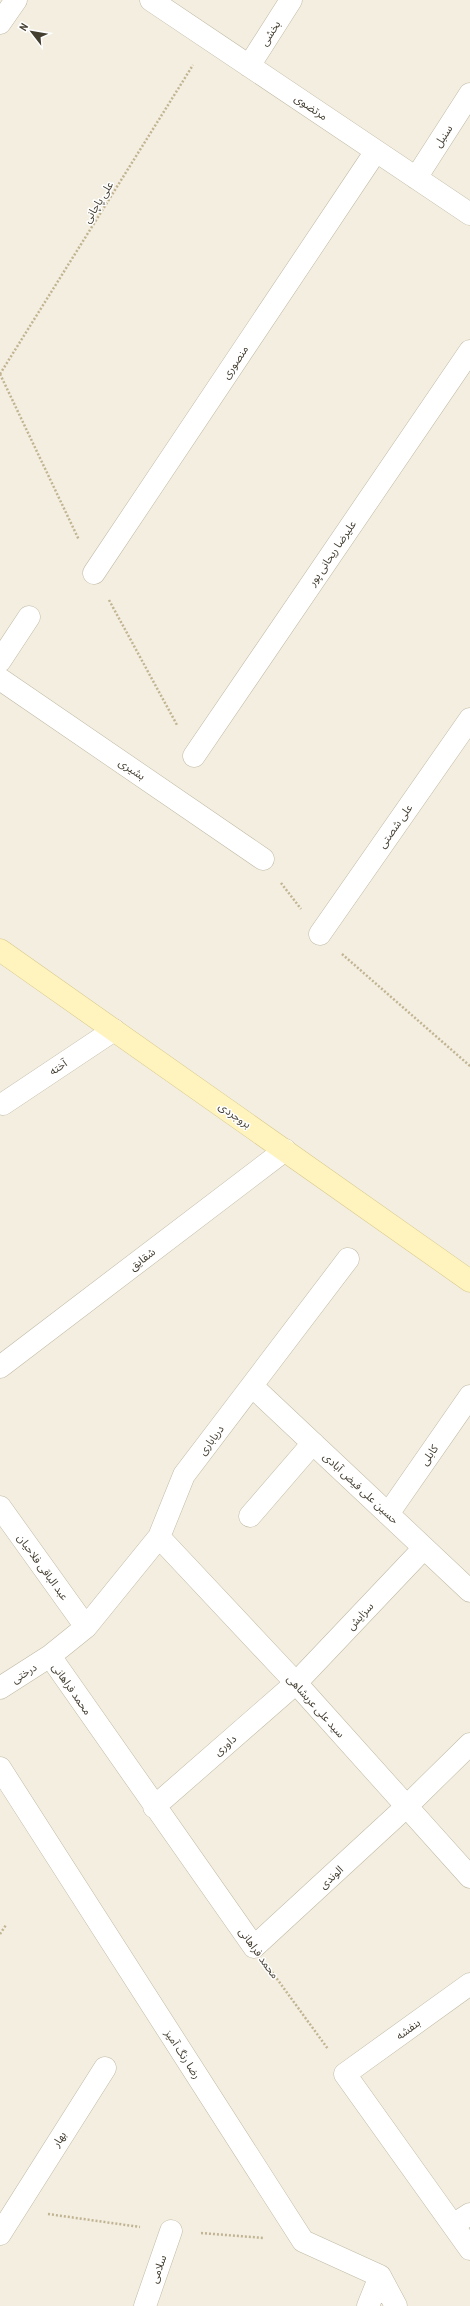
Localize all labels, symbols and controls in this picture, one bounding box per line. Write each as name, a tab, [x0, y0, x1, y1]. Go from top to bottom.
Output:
north arrow	[12, 12, 52, 52]
street label: بخشی	[257, 18, 283, 48]
text: N	[16, 20, 31, 33]
street label: مرتضوی	[292, 91, 330, 123]
street label: سنبل	[431, 122, 456, 150]
street label: علی پاچانی	[80, 178, 117, 226]
street label: منصوری	[219, 342, 251, 381]
street label: علیرضا ریحانی پور	[304, 517, 360, 590]
street label: بشیری	[116, 755, 148, 783]
street label: علی شصتی	[375, 801, 416, 851]
street label: آخته	[46, 1056, 70, 1078]
street label: بروجردی	[216, 1099, 254, 1131]
street label: شقایق	[126, 1244, 158, 1273]
street label: دریاباری	[195, 1422, 227, 1458]
street label: کابلی	[417, 1442, 441, 1468]
street label: حسین علی فیض آبادی	[320, 1449, 402, 1527]
street label: عبد الباقی فلاحیان	[14, 1531, 72, 1603]
street label: سزایش	[344, 1599, 377, 1633]
street label: درختی	[9, 1660, 39, 1686]
street label: محمد فراهانی	[49, 1661, 95, 1718]
street label: سید علی عربشاهی	[284, 1672, 348, 1741]
street label: داوری	[211, 1731, 239, 1759]
street label: الوندی	[316, 1862, 346, 1892]
street label: محمد فراهانی	[236, 1925, 282, 1981]
street label: بنفشه	[393, 2015, 423, 2043]
street label: رضا رنگ آمیز	[161, 2026, 204, 2081]
street label: بهار	[48, 2129, 69, 2150]
street label: سلامی	[147, 2253, 169, 2285]

